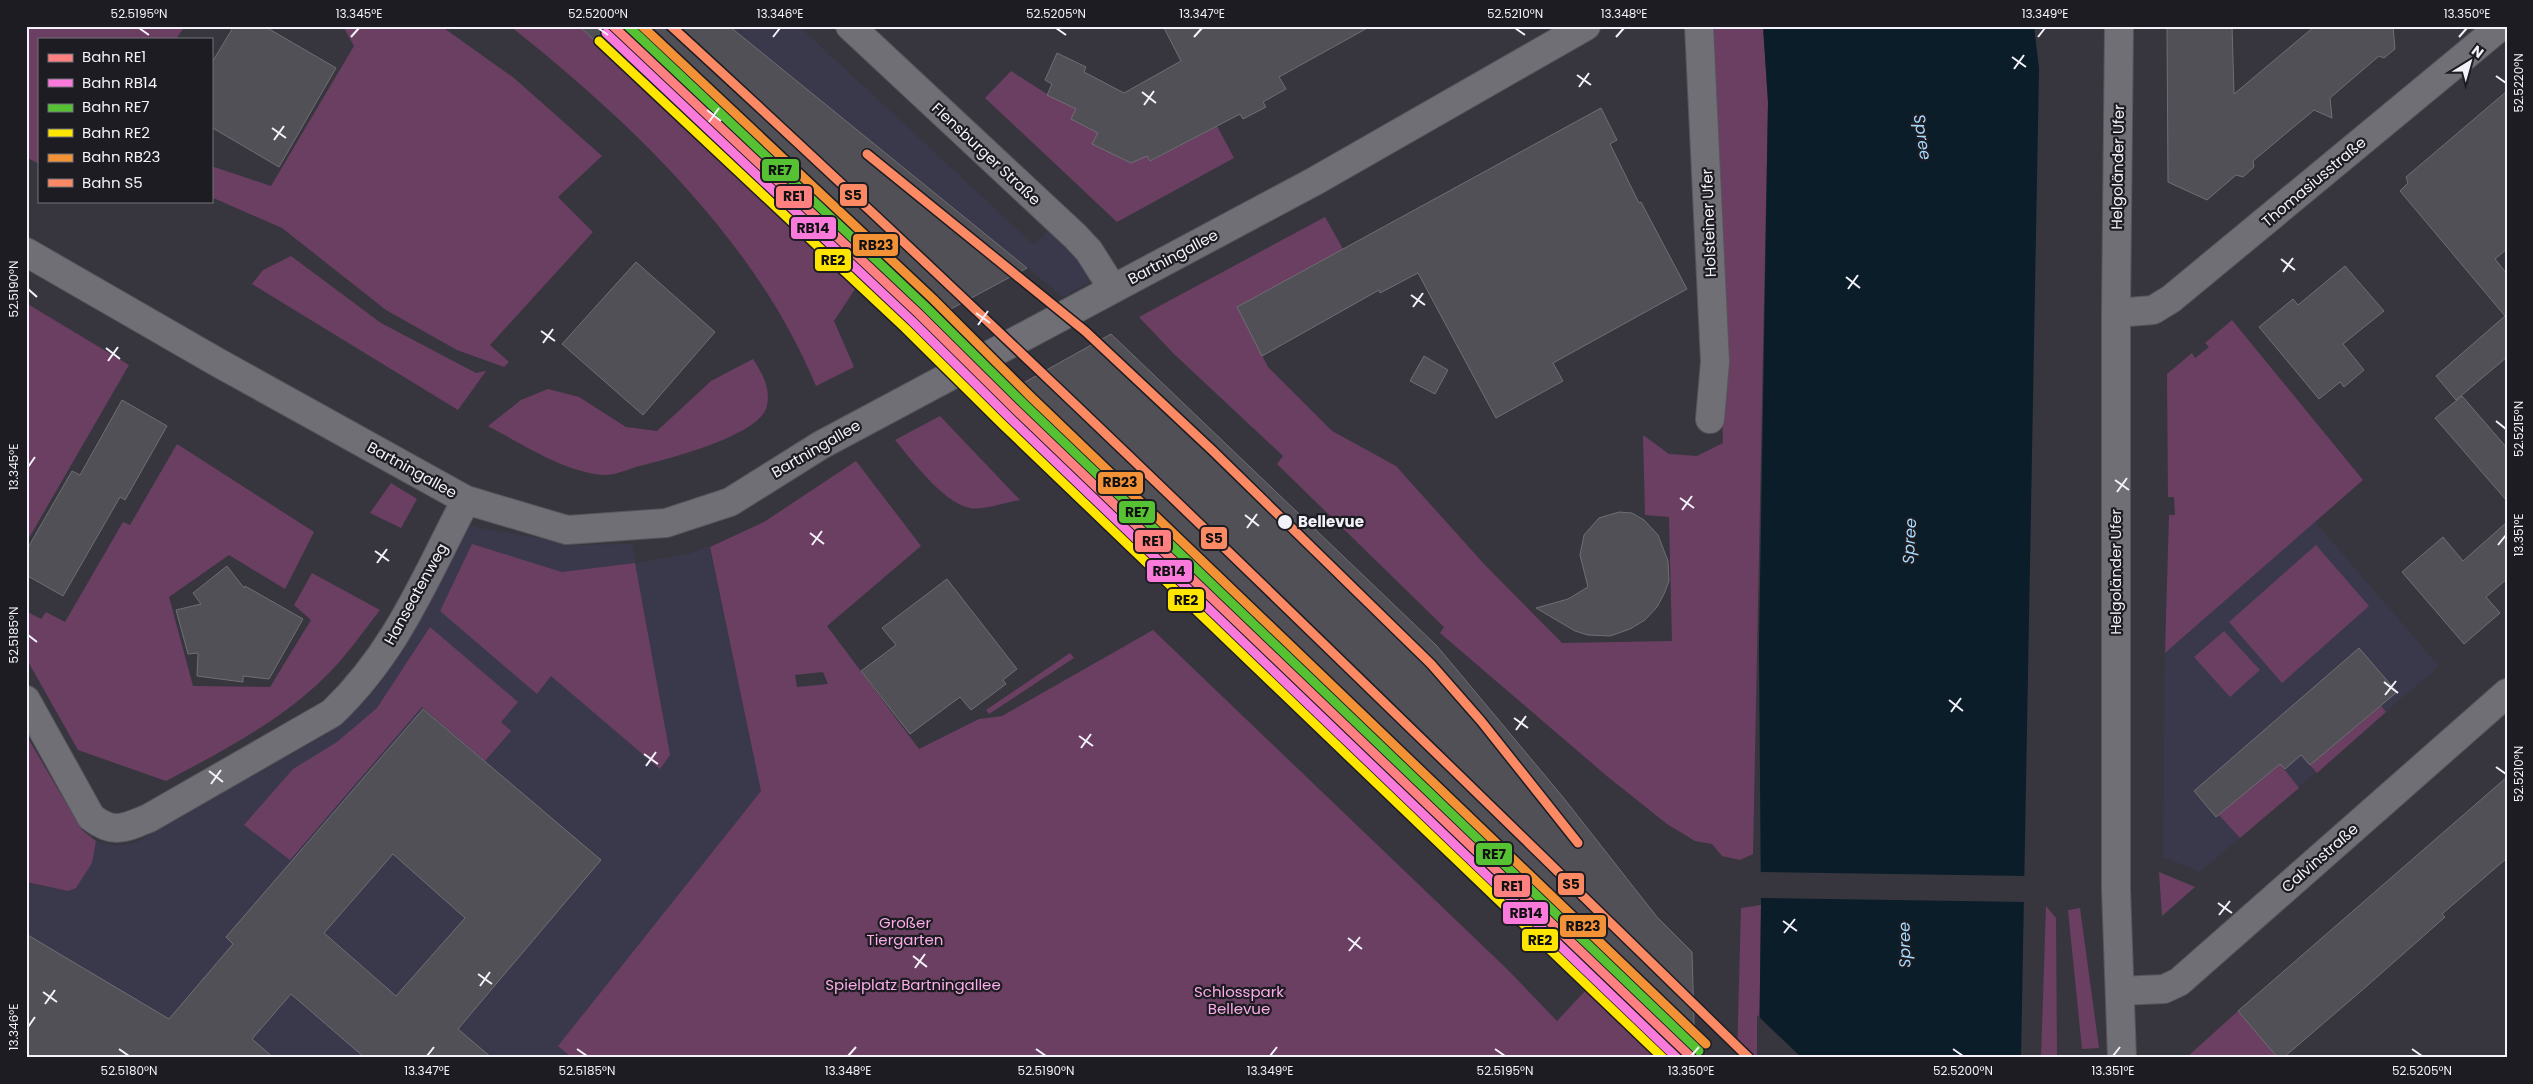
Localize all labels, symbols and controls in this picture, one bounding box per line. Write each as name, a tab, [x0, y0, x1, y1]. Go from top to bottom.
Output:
text: 52.5195°N	[111, 5, 167, 22]
text: 13.345°E	[336, 5, 382, 22]
text: 52.5200°N	[568, 5, 628, 22]
text: 13.346°E	[757, 5, 803, 22]
text: 52.5205°N	[1026, 5, 1086, 22]
text: 13.347°E	[1179, 5, 1225, 22]
text: 52.5210°N	[1487, 5, 1543, 22]
text: 13.348°E	[1601, 5, 1647, 22]
text: 13.349°E	[2022, 5, 2068, 22]
text: 13.350°E	[2444, 5, 2490, 22]
legend	[38, 38, 212, 202]
north arrow	[2446, 38, 2496, 88]
text: N	[2468, 40, 2488, 63]
text: Bahn RE1	[82, 46, 146, 67]
text: 52.5220°N	[2510, 53, 2527, 113]
text: Bahn RB14	[82, 72, 157, 93]
text: Bahn RE7	[82, 96, 150, 117]
street label: Flensburger Straße	[927, 98, 1045, 210]
street label: Helgoländer Ufer	[2106, 104, 2129, 230]
water label: Spree	[1908, 113, 1937, 162]
text: Bahn RE2	[82, 122, 150, 143]
street label: Thomasiusstraße	[2257, 132, 2370, 232]
text: Bahn RB23	[82, 146, 160, 167]
line badge: RE7	[761, 158, 800, 182]
text: RE7	[768, 160, 793, 180]
street label: Holsteiner Ufer	[1696, 168, 1721, 278]
text: Bahn S5	[82, 172, 143, 193]
line badge: S5	[839, 183, 868, 207]
line badge: RE1	[775, 185, 813, 209]
text: S5	[844, 185, 862, 205]
text: RE1	[783, 186, 805, 206]
line badge: RB14	[790, 216, 837, 240]
text: RB14	[796, 218, 830, 238]
street label: Bartningallee	[1124, 224, 1222, 289]
line badge: RB23	[852, 233, 899, 257]
text: RB23	[859, 235, 893, 255]
line badge: RE2	[814, 248, 852, 272]
text: RE2	[821, 250, 845, 270]
text: 52.5190°N	[5, 261, 22, 317]
text: 52.5215°N	[2510, 401, 2527, 457]
street label: Bartningallee	[767, 415, 864, 483]
street label: Bartningallee	[364, 436, 461, 503]
text: 13.345°E	[5, 444, 22, 490]
line badge: RB23	[1097, 471, 1144, 495]
text: RB23	[1103, 472, 1137, 492]
line badge: RE7	[1118, 500, 1156, 524]
text: RE7	[1125, 502, 1150, 522]
street label: Helgoländer Ufer	[2105, 509, 2126, 635]
place label: Bellevue	[1298, 511, 1364, 532]
marker: Bellevue	[1276, 513, 1294, 531]
text: 13.351°E	[2510, 514, 2527, 556]
water label: Spree	[1897, 517, 1922, 565]
line badge: S5	[1200, 526, 1228, 550]
text: S5	[1205, 528, 1223, 548]
line badge: RE1	[1134, 529, 1172, 553]
text: RE1	[1142, 531, 1164, 551]
street label: Hanseatenweg	[379, 539, 452, 648]
line badge: RB14	[1146, 559, 1193, 583]
text: RB14	[1152, 561, 1186, 581]
line badge: RE2	[1167, 588, 1205, 612]
text: RE2	[1174, 590, 1198, 610]
text: 52.5185°N	[5, 607, 22, 663]
text: 52.5210°N	[2510, 746, 2527, 802]
street label: Calvinstraße	[2277, 818, 2363, 897]
line badge: RE7	[1475, 842, 1513, 866]
text: RE7	[1482, 844, 1507, 864]
line badge: S5	[1557, 872, 1585, 896]
line badge: RE1	[1493, 874, 1531, 898]
text: S5	[1562, 874, 1580, 894]
text: RE1	[1501, 876, 1523, 896]
line badge: RB14	[1502, 901, 1549, 925]
text: RB14	[1509, 903, 1543, 923]
park label: Großer Tiergarten	[867, 912, 943, 950]
line badge: RB23	[1559, 914, 1607, 938]
text: RB23	[1566, 916, 1600, 936]
water label: Spree	[1893, 922, 1916, 968]
line badge: RE2	[1521, 928, 1559, 952]
text: RE2	[1528, 930, 1552, 950]
park label: Spielplatz Bartningallee	[825, 974, 1001, 995]
park label: Schlosspark Bellevue	[1194, 981, 1284, 1019]
text: 13.346°E	[5, 1004, 22, 1050]
text: 52.5180°N	[101, 1062, 157, 1079]
text: 13.347°E	[404, 1062, 450, 1079]
text: 52.5185°N	[559, 1062, 615, 1079]
text: 13.348°E	[825, 1062, 871, 1079]
text: 52.5190°N	[1018, 1062, 1074, 1079]
text: 13.349°E	[1247, 1062, 1293, 1079]
text: 52.5195°N	[1477, 1062, 1533, 1079]
text: 13.350°E	[1668, 1062, 1714, 1079]
text: 52.5200°N	[1933, 1062, 1993, 1079]
text: 13.351°E	[2092, 1062, 2134, 1079]
text: 52.5205°N	[2392, 1062, 2452, 1079]

